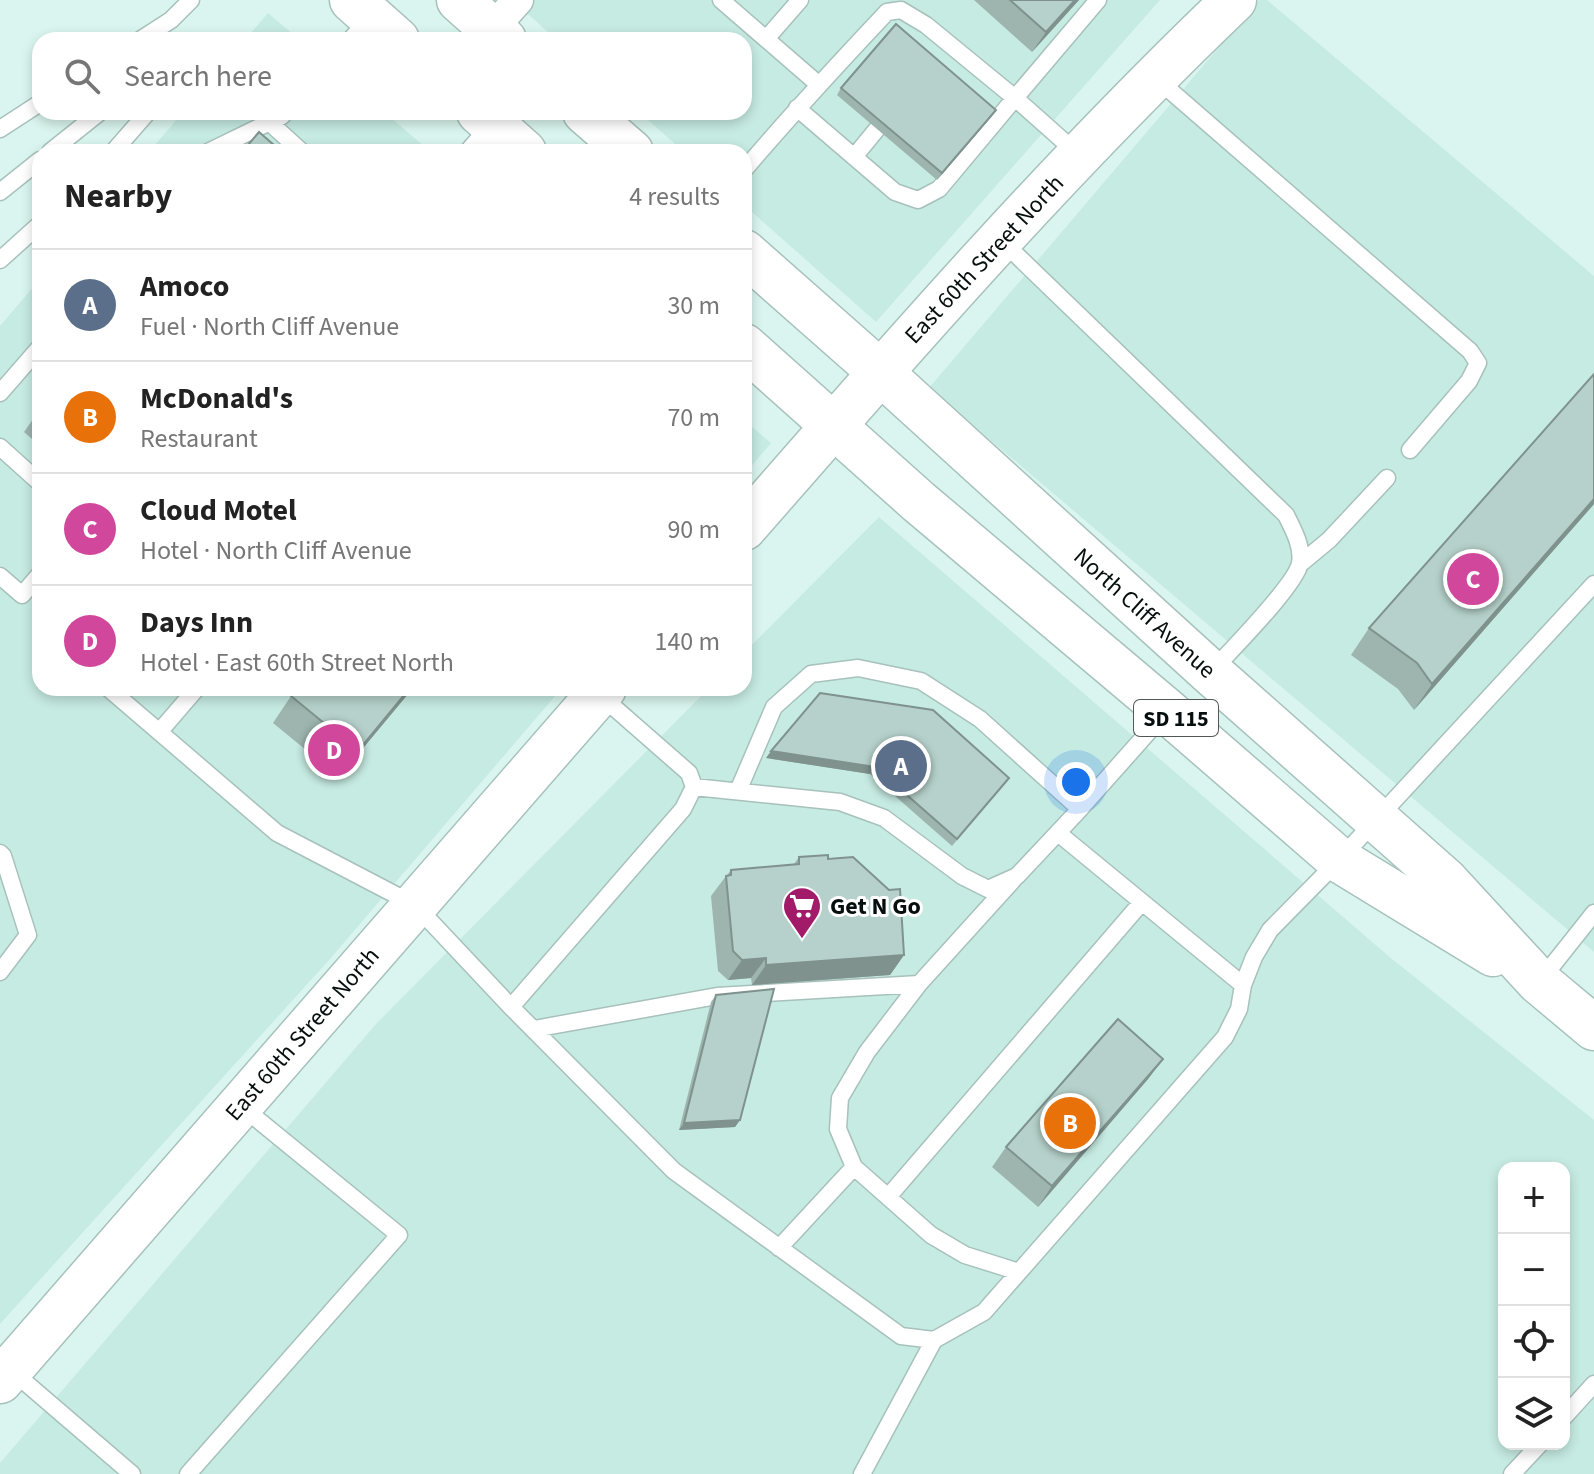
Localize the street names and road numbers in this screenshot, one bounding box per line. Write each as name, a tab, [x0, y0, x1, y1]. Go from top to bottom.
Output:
street label: East 60th Street North	[897, 167, 1072, 352]
street label: North Cliff Avenue	[1066, 540, 1224, 687]
road number: SD 115	[1134, 700, 1218, 736]
street label: East 60th Street North	[217, 940, 388, 1129]

